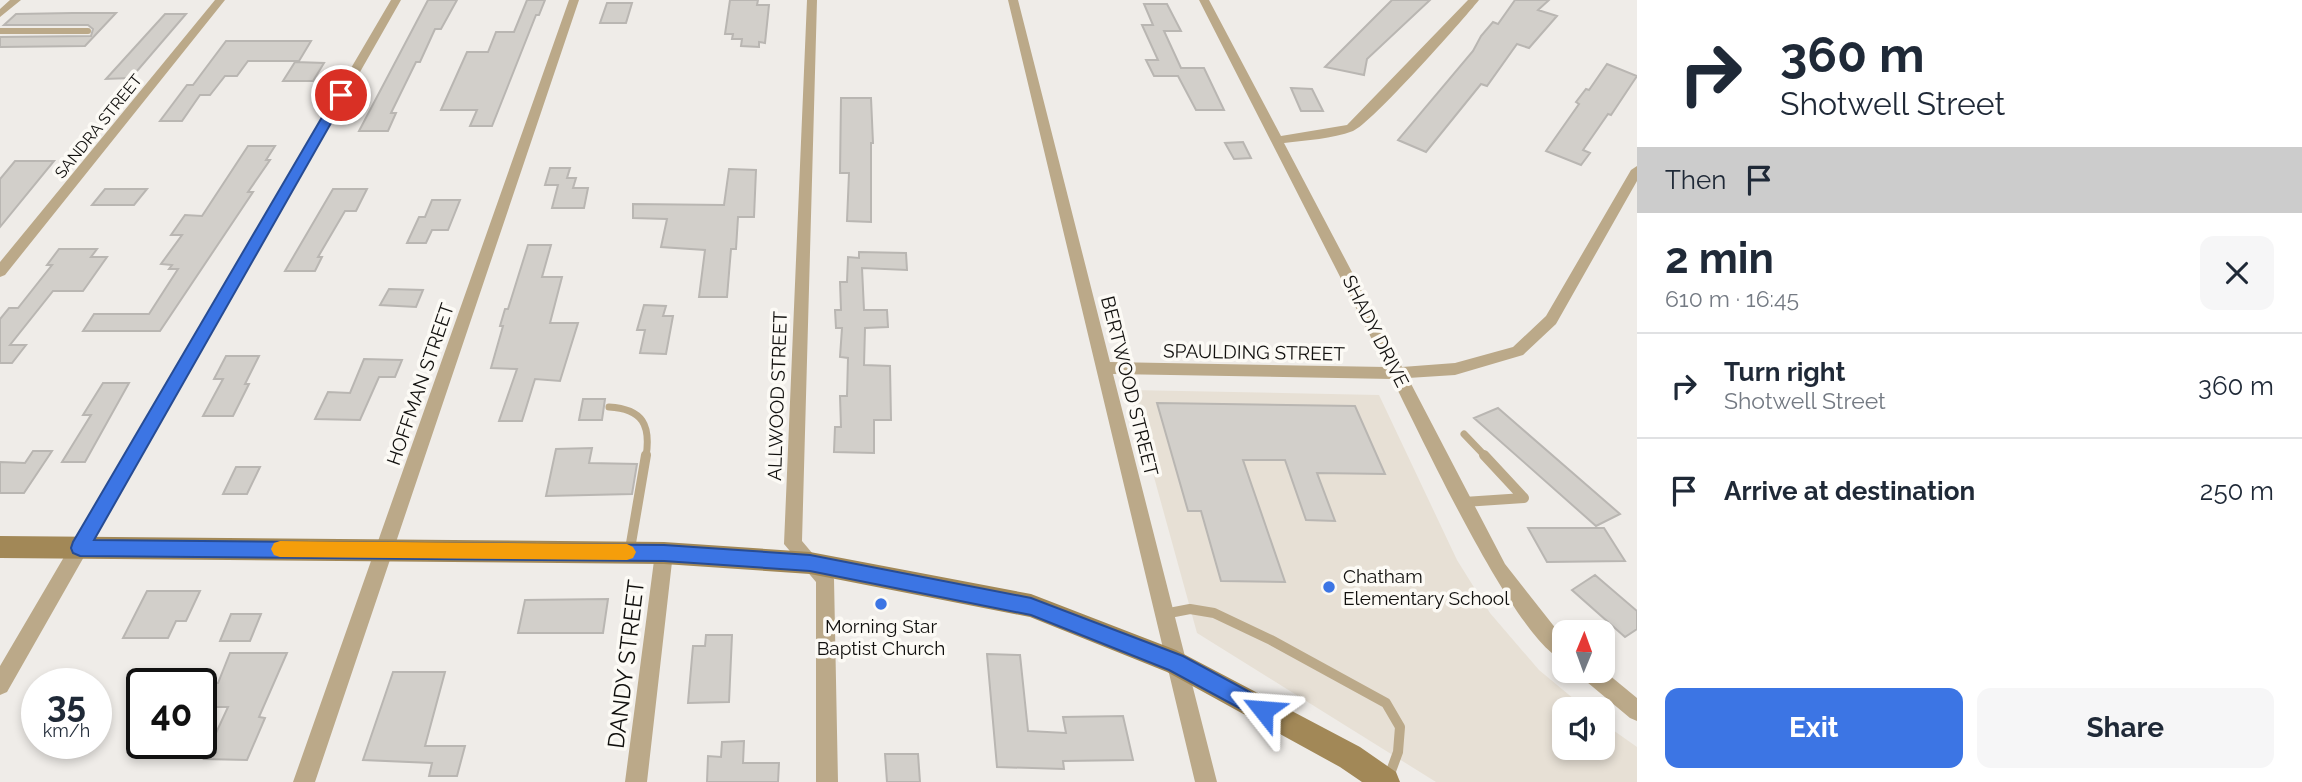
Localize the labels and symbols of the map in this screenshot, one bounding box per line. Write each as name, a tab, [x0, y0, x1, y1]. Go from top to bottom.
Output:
pin	[311, 65, 371, 125]
street label: SANDRA STREET	[51, 70, 146, 182]
street label: SHADY DRIVE	[1338, 271, 1414, 391]
street label: BERTWOOD STREET	[1097, 294, 1163, 479]
street label: HOFFMAN STREET	[382, 300, 458, 468]
street label: ALLWOOD STREET	[763, 310, 791, 481]
street label: SPAULDING STREET	[1163, 339, 1345, 365]
place label: Chatham Elementary School	[1343, 565, 1510, 609]
street label: DANDY STREET	[602, 578, 649, 750]
marker: Chatham Elementary School	[1321, 579, 1337, 595]
marker: Morning Star Baptist Church	[873, 596, 889, 612]
place label: Morning Star Baptist Church	[817, 615, 945, 659]
north arrow	[1552, 620, 1615, 682]
speed limit sign: 40	[126, 668, 217, 759]
position arrow	[1226, 673, 1300, 747]

